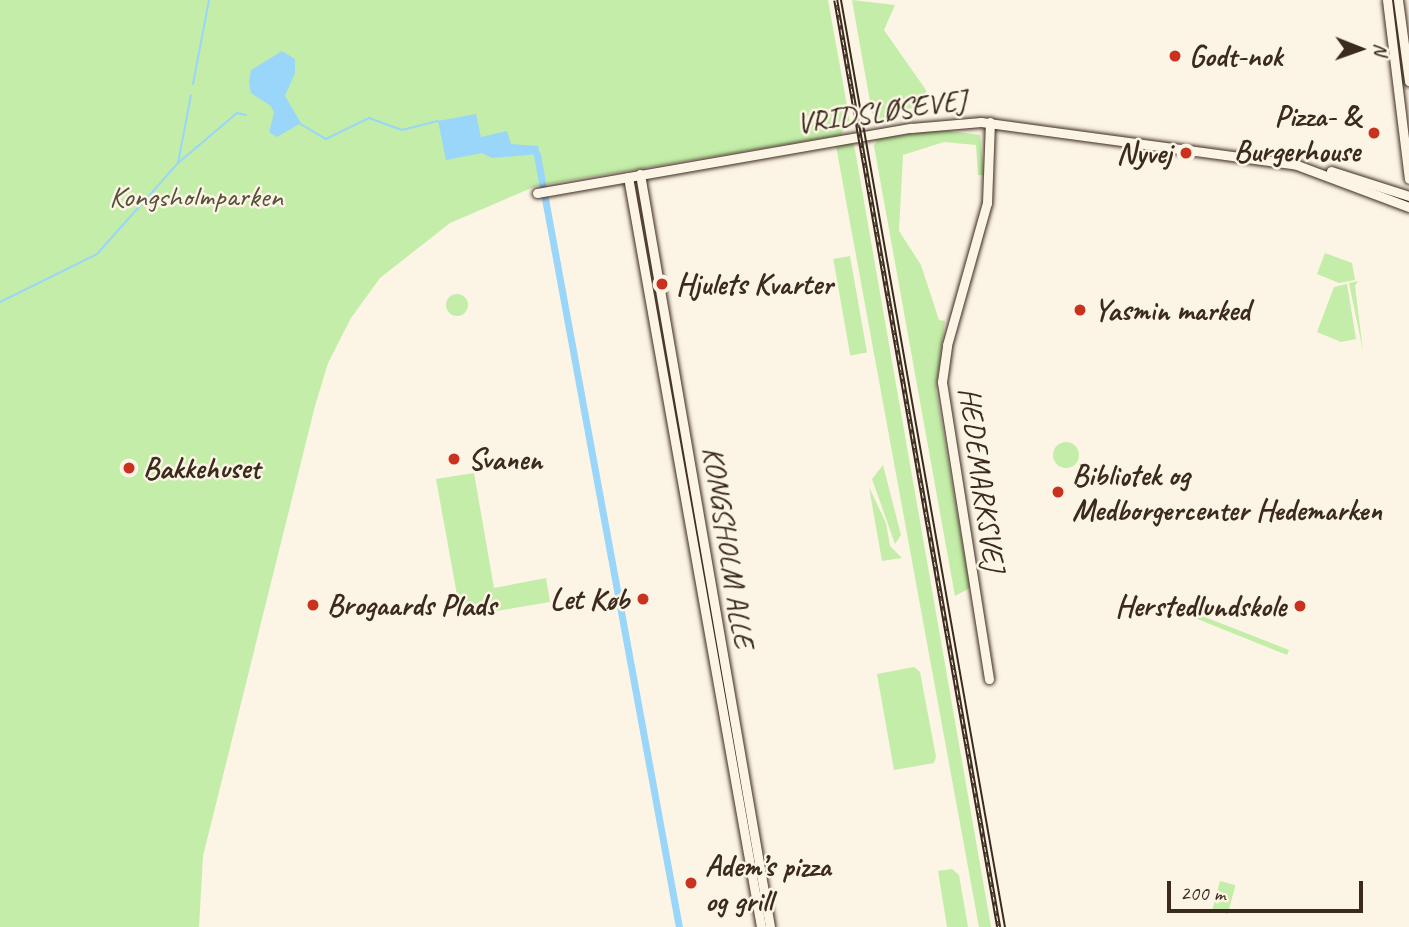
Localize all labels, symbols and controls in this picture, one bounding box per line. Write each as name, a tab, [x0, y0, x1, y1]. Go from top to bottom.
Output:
north arrow	[1325, 14, 1395, 84]
place label: Godt-nok	[1189, 38, 1282, 74]
text: N	[1369, 43, 1393, 55]
marker: Godt-nok	[1167, 48, 1183, 64]
street label: VRIDSLØSEVEJ	[794, 81, 968, 141]
place label: Pizza- & Burgerhouse	[1234, 98, 1360, 168]
marker: Pizza- & Burgerhouse	[1366, 125, 1382, 141]
place label: Nyvej	[1117, 135, 1172, 171]
marker: Nyvej	[1178, 145, 1194, 161]
park label: Kongsholmparken	[109, 178, 283, 214]
place label: Hjulets Kvarter	[676, 266, 833, 302]
marker: Hjulets Kvarter	[654, 276, 670, 292]
place label: Yasmin marked	[1094, 292, 1251, 328]
marker: Yasmin marked	[1072, 302, 1088, 318]
street label: HEDEMARKSVEJ	[951, 385, 1013, 573]
place label: Svanen	[468, 441, 542, 477]
street label: KONGSHOLM ALLE	[695, 443, 763, 651]
place label: Bakkehuset	[143, 450, 260, 486]
marker: Svanen	[446, 451, 462, 467]
place label: Bibliotek og Medborgercenter Hedemarken	[1072, 457, 1382, 528]
marker: Bakkehuset	[121, 460, 137, 476]
marker: Bibliotek og Medborgercenter Hedemarken	[1050, 484, 1066, 500]
place label: Let Køb	[550, 581, 629, 617]
place label: Brogaards Plads	[327, 587, 496, 623]
place label: Herstedlundskole	[1115, 588, 1286, 624]
marker: Let Køb	[635, 591, 651, 607]
marker: Brogaards Plads	[305, 597, 321, 613]
marker: Herstedlundskole	[1292, 598, 1308, 614]
place label: Adem’s pizza og grill	[705, 848, 830, 918]
scale bar	[1171, 867, 1367, 911]
marker: Adem’s pizza og grill	[683, 875, 699, 891]
text: 200 m	[1180, 880, 1225, 906]

